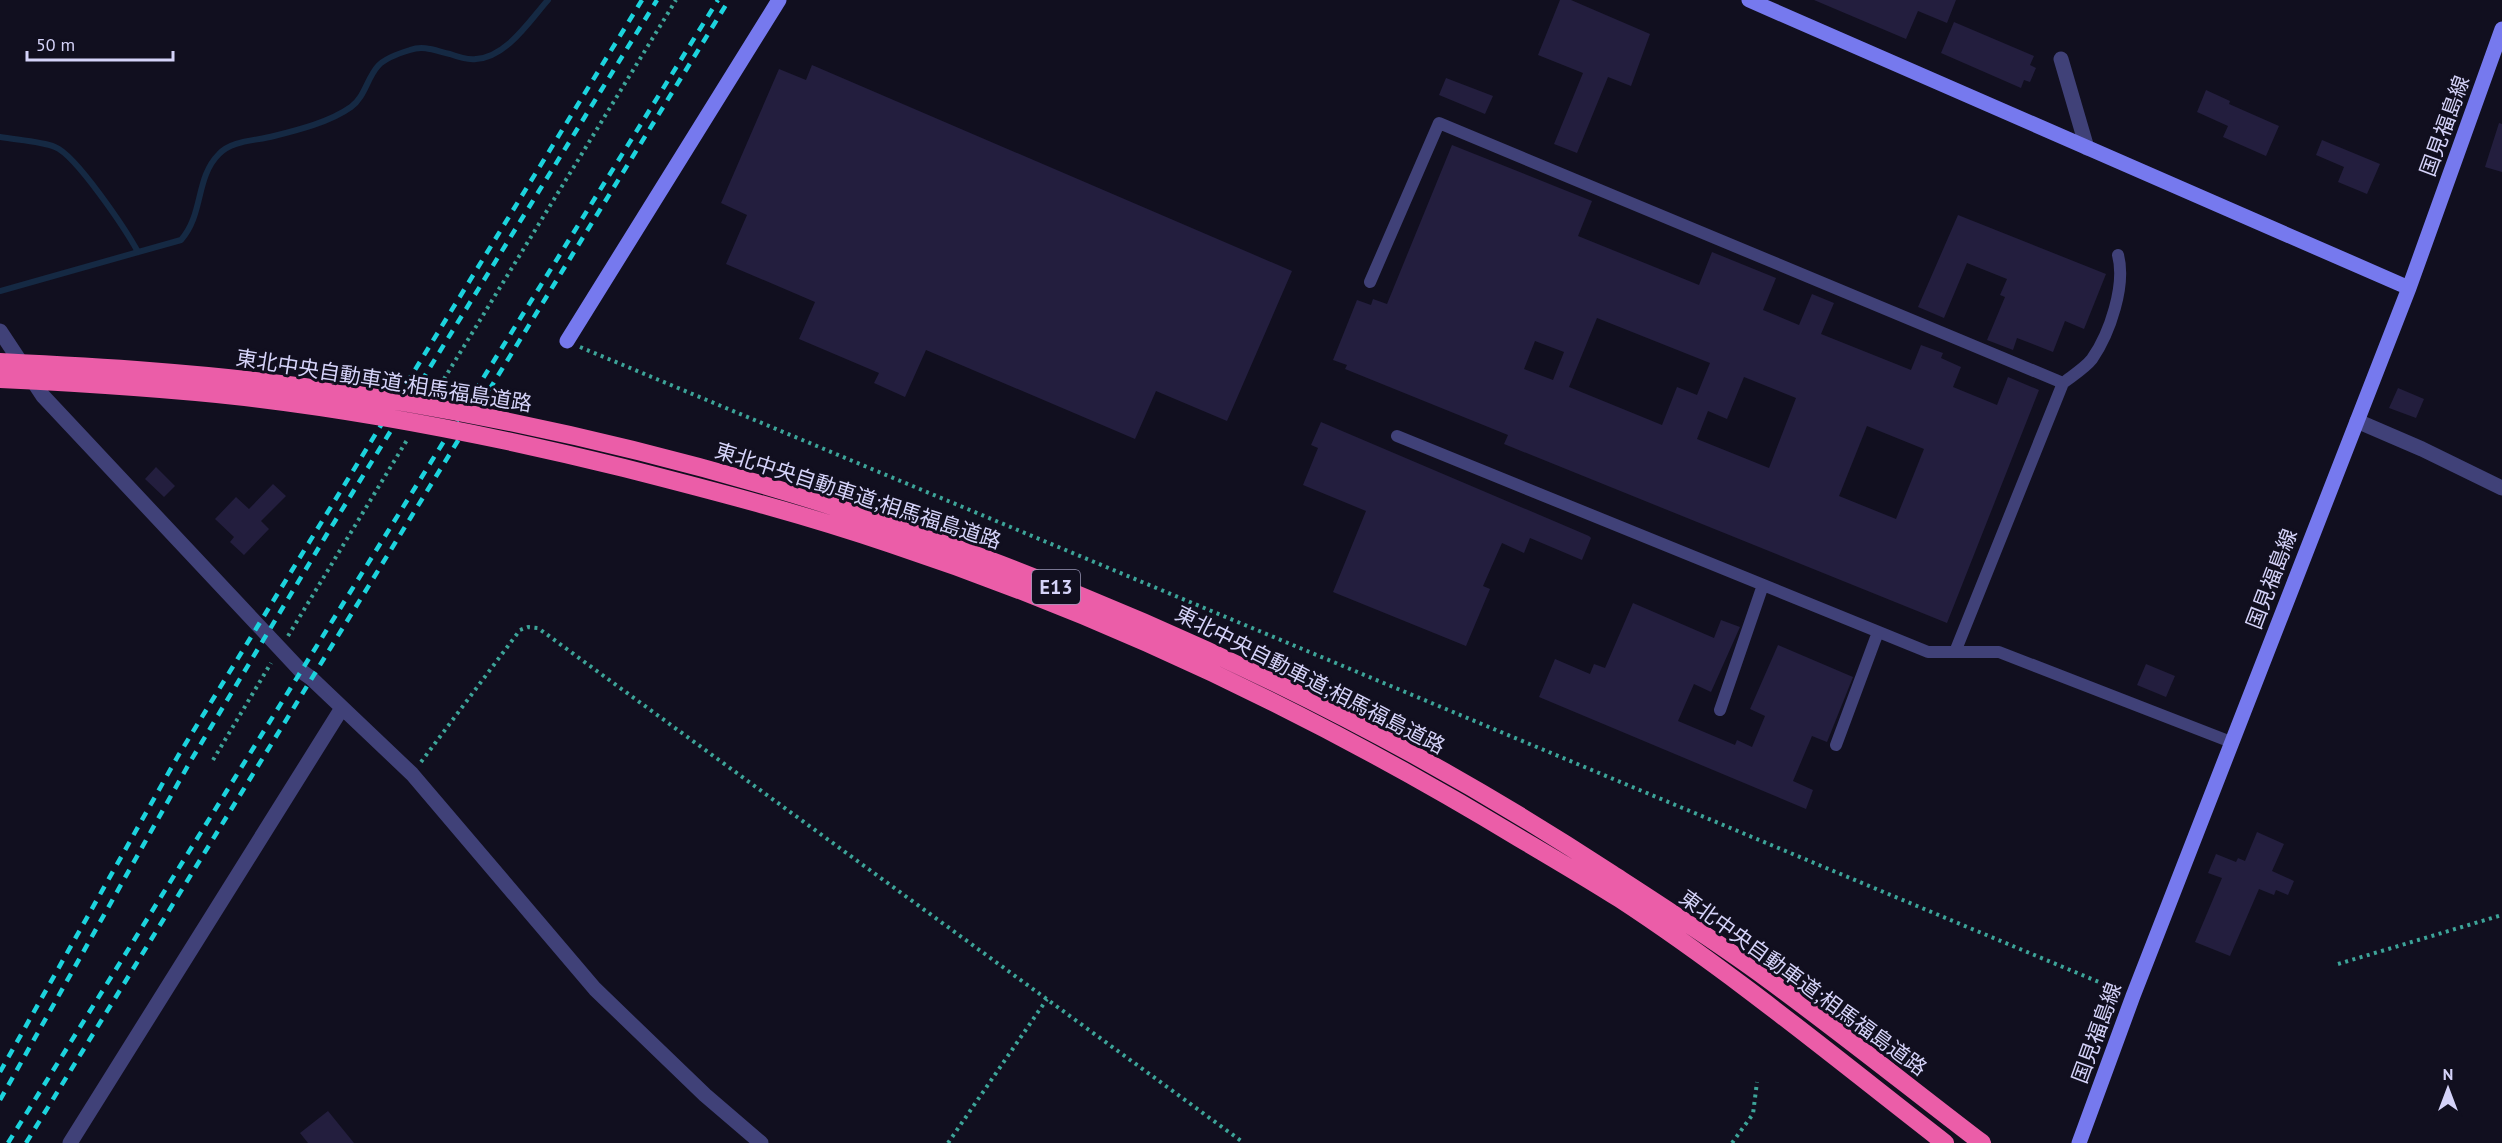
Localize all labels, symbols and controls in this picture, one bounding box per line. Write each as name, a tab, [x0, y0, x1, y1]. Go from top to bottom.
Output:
scale bar	[27, 24, 172, 62]
text: 50 m	[36, 33, 75, 56]
street label: 国見福島線	[2414, 72, 2475, 180]
street label: 東北中央自動車道;相馬福島道路	[234, 344, 534, 417]
street label: 東北中央自動車道;相馬福島道路	[712, 436, 1005, 555]
street label: 国見福島線	[2240, 525, 2303, 633]
road number: E13	[1032, 570, 1080, 604]
street label: 東北中央自動車道;相馬福島道路	[1171, 600, 1450, 760]
street label: 東北中央自動車道;相馬福島道路	[1674, 884, 1932, 1082]
street label: 国見福島線	[2066, 979, 2127, 1087]
north arrow	[2418, 1059, 2478, 1119]
text: N	[2443, 1064, 2453, 1084]

